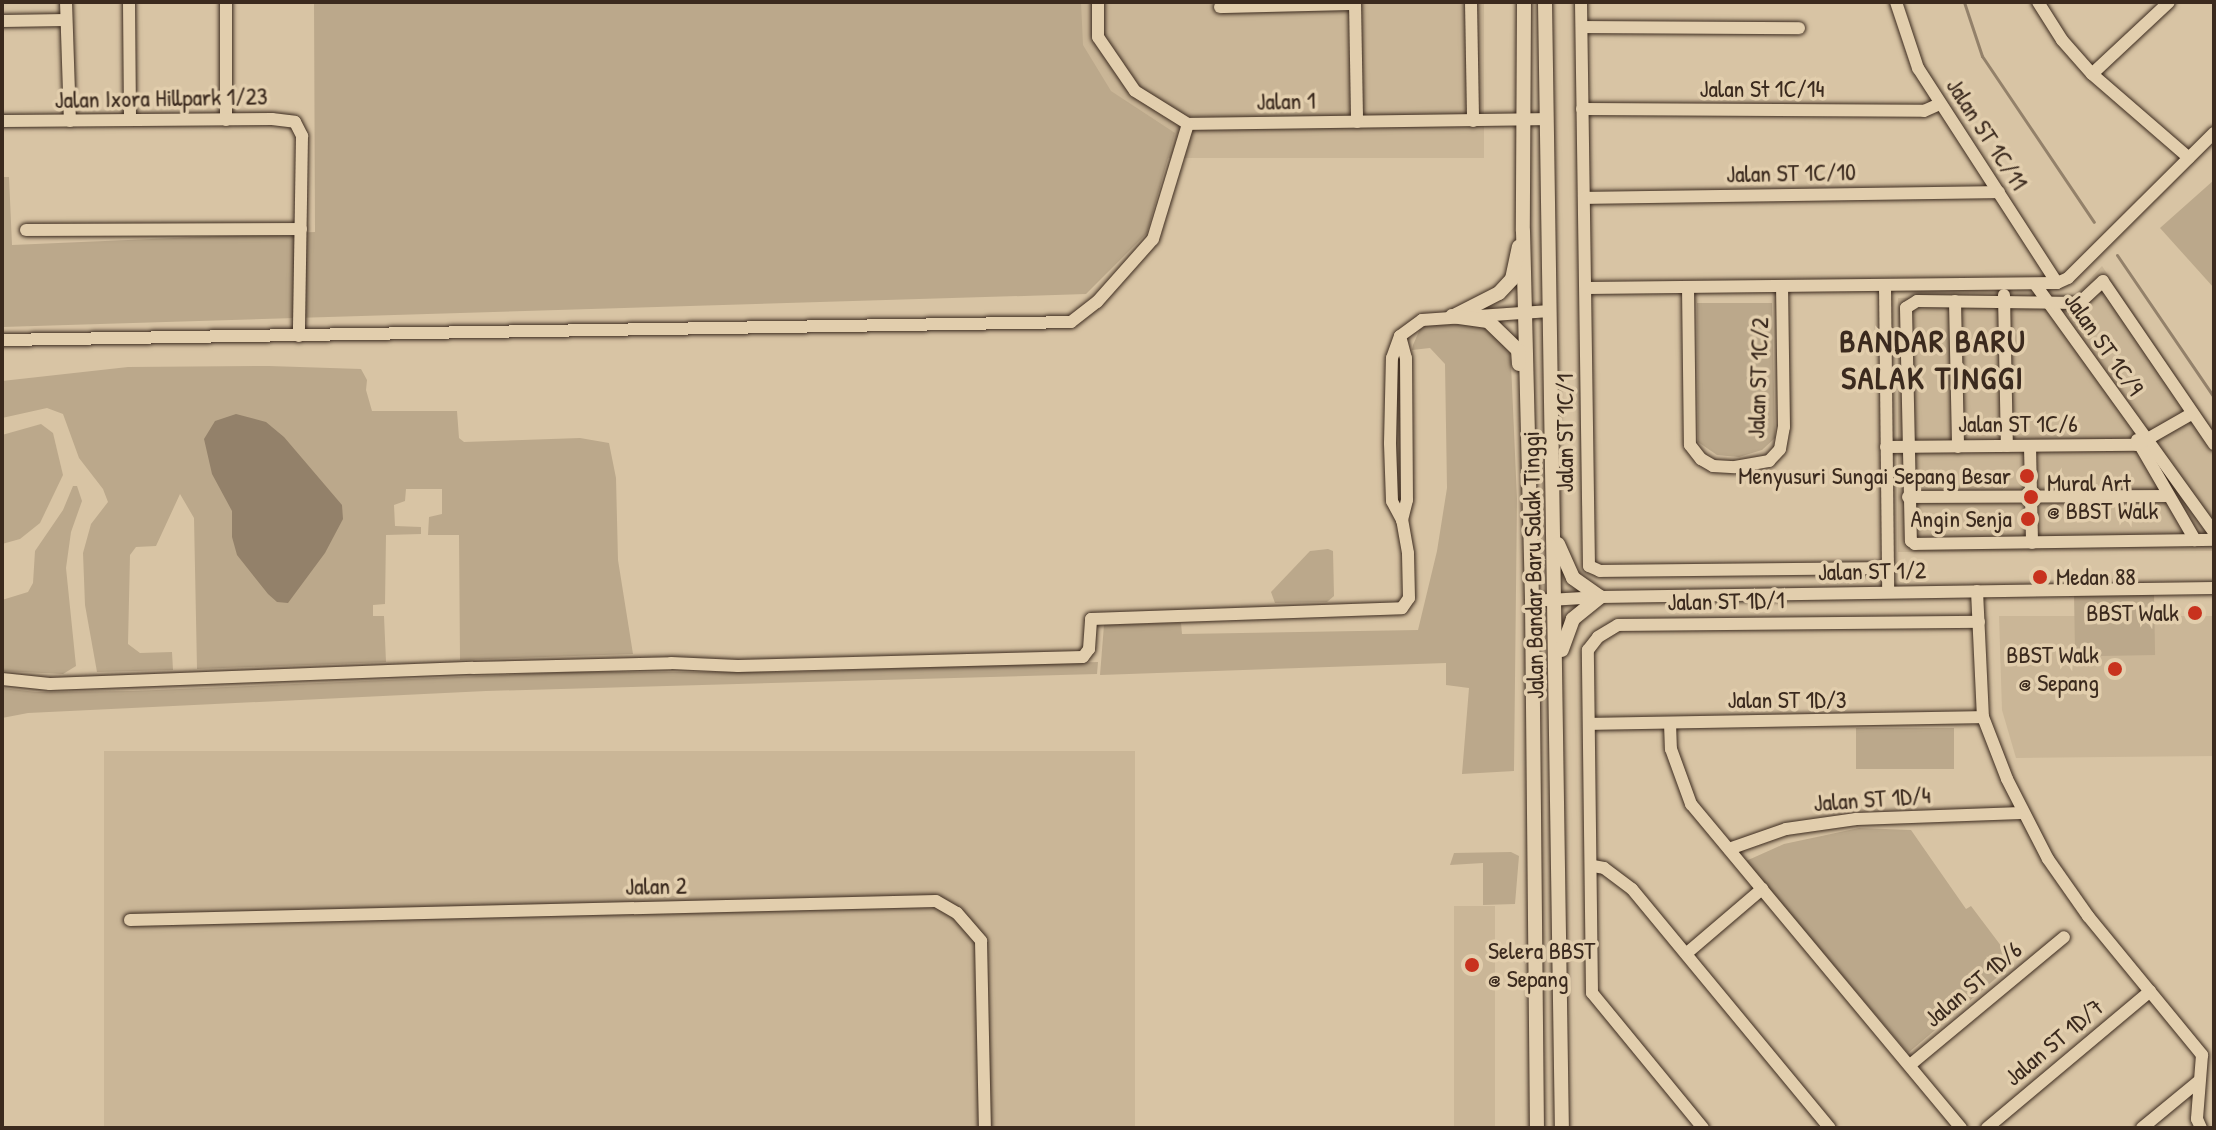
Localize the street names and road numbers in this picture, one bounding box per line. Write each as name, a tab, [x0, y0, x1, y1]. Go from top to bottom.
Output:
street label: Jalan ST 1C/11	[1940, 73, 2034, 195]
street label: Jalan St 1C/14	[1700, 75, 1824, 103]
street label: Jalan Ixora Hillpark 1/23	[54, 82, 268, 114]
street label: Jalan 1	[1256, 86, 1316, 116]
street label: Jalan ST 1C/10	[1726, 157, 1856, 189]
street label: Jalan ST 1C/9	[2058, 287, 2150, 401]
street label: Jalan ST 1C/2	[1741, 317, 1775, 439]
street label: Jalan ST 1C/1	[1551, 374, 1579, 492]
street label: Jalan ST 1C/6	[1958, 410, 2078, 438]
street label: Jalan Bandar Baru Salak Tinggi	[1516, 431, 1550, 699]
street label: Jalan ST 1/2	[1818, 556, 1926, 586]
street label: Jalan ST 1D/1	[1667, 586, 1785, 616]
street label: Jalan ST 1D/3	[1727, 686, 1847, 714]
street label: Jalan ST 1D/4	[1812, 781, 1932, 817]
street label: Jalan 2	[625, 871, 687, 901]
street label: Jalan ST 1D/6	[1919, 935, 2027, 1033]
street label: Jalan ST 1D/7	[1999, 992, 2109, 1092]

